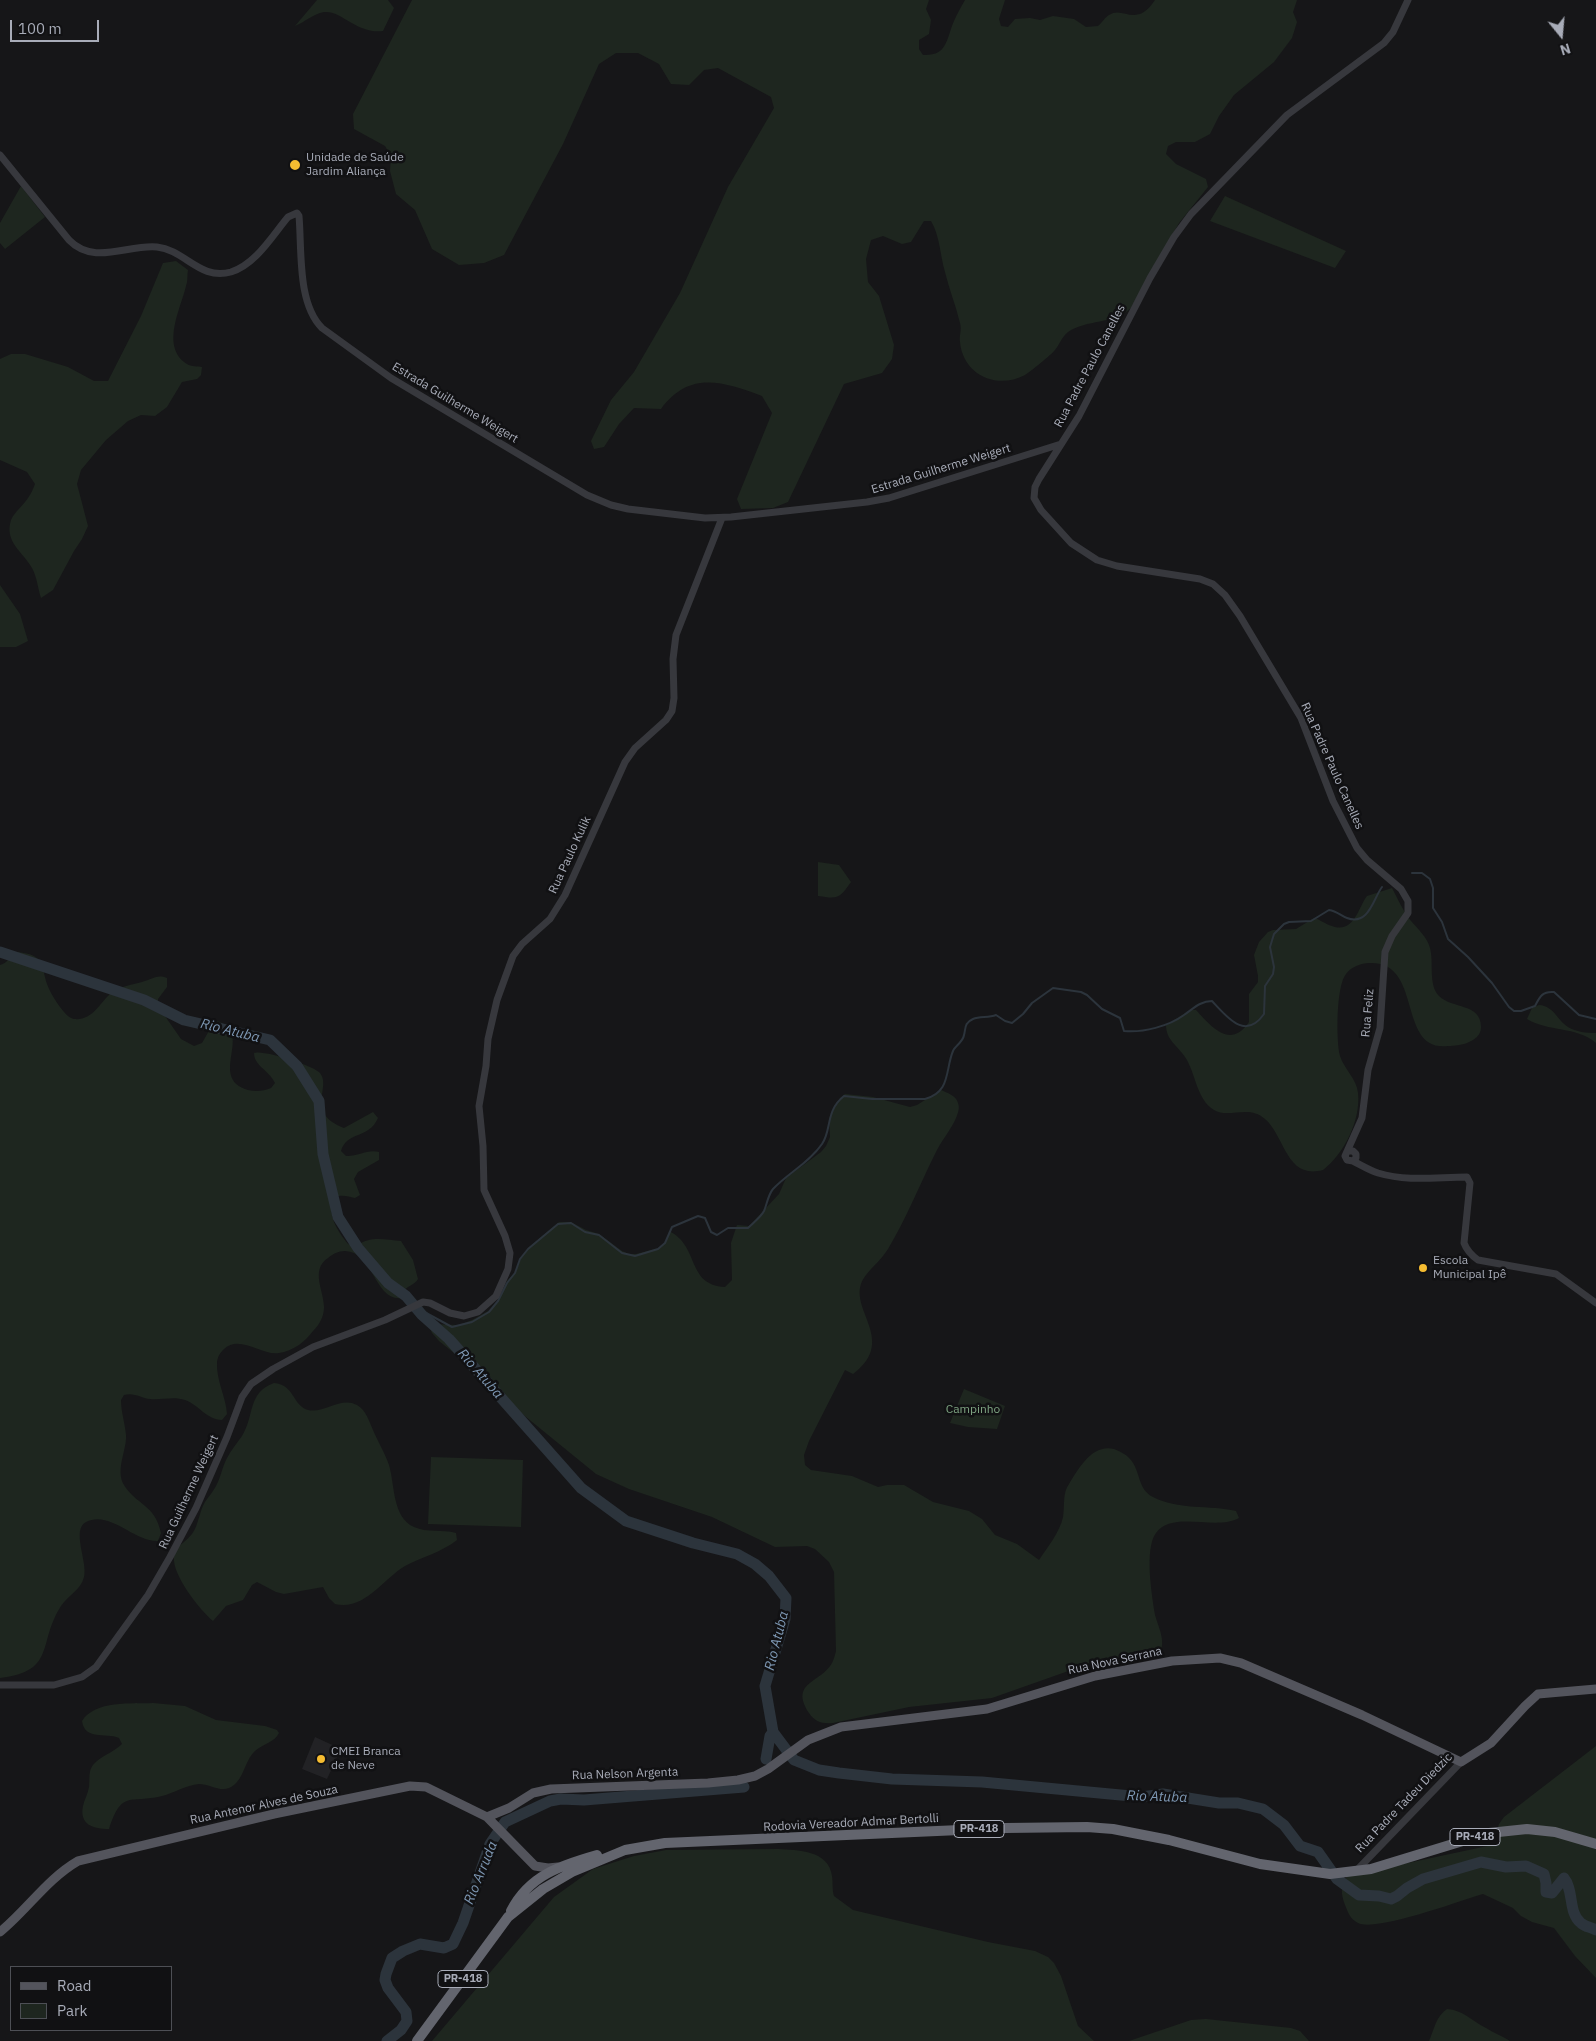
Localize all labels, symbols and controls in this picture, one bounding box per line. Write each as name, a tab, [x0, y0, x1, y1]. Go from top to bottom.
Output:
scale bar	[12, 10, 101, 42]
north arrow	[1536, 10, 1586, 60]
text: 100 m	[18, 19, 62, 38]
text: N	[1558, 39, 1573, 59]
place label: Unidade de Saúde Jardim Aliança	[306, 151, 404, 179]
marker: Unidade de Saúde Jardim Aliança	[288, 158, 302, 172]
street label: Rua Padre Paulo Canelles	[1051, 302, 1129, 430]
street label: Estrada Guilherme Weigert	[389, 360, 521, 446]
street label: Estrada Guilherme Weigert	[870, 441, 1012, 497]
street label: Rua Padre Paulo Canelles	[1297, 700, 1367, 832]
street label: Rua Paulo Kulik	[546, 814, 594, 896]
street label: Rua Feliz	[1359, 988, 1377, 1038]
water label: Rio Atuba	[199, 1016, 261, 1046]
place label: Escola Municipal Ipê	[1433, 1254, 1506, 1282]
marker: Escola Municipal Ipê	[1417, 1262, 1429, 1274]
water label: Rio Atuba	[454, 1346, 506, 1402]
park label: Campinho	[946, 1403, 1000, 1417]
street label: Rua Guilherme Weigert	[156, 1433, 222, 1551]
water label: Rio Atuba	[762, 1610, 792, 1672]
street label: Rua Nova Serrana	[1067, 1644, 1163, 1678]
place label: CMEI Branca de Neve	[331, 1745, 401, 1773]
street label: Rua Padre Tadeu Diedzic	[1353, 1750, 1455, 1856]
marker: CMEI Branca de Neve	[315, 1753, 327, 1765]
street label: Rua Nelson Argenta	[572, 1765, 678, 1783]
street label: Rua Antenor Alves de Souza	[189, 1782, 339, 1828]
water label: Rio Atuba	[1126, 1788, 1188, 1806]
street label: Rodovia Vereador Admar Bertolli	[763, 1811, 939, 1835]
road number: PR-418	[954, 1820, 1004, 1838]
road number: PR-418	[1450, 1828, 1500, 1845]
water label: Rio Arruda	[461, 1839, 501, 1907]
legend	[10, 1966, 172, 2031]
road number: PR-418	[438, 1970, 488, 1988]
text: Road	[57, 1976, 92, 1995]
text: Park	[57, 2001, 87, 2020]

